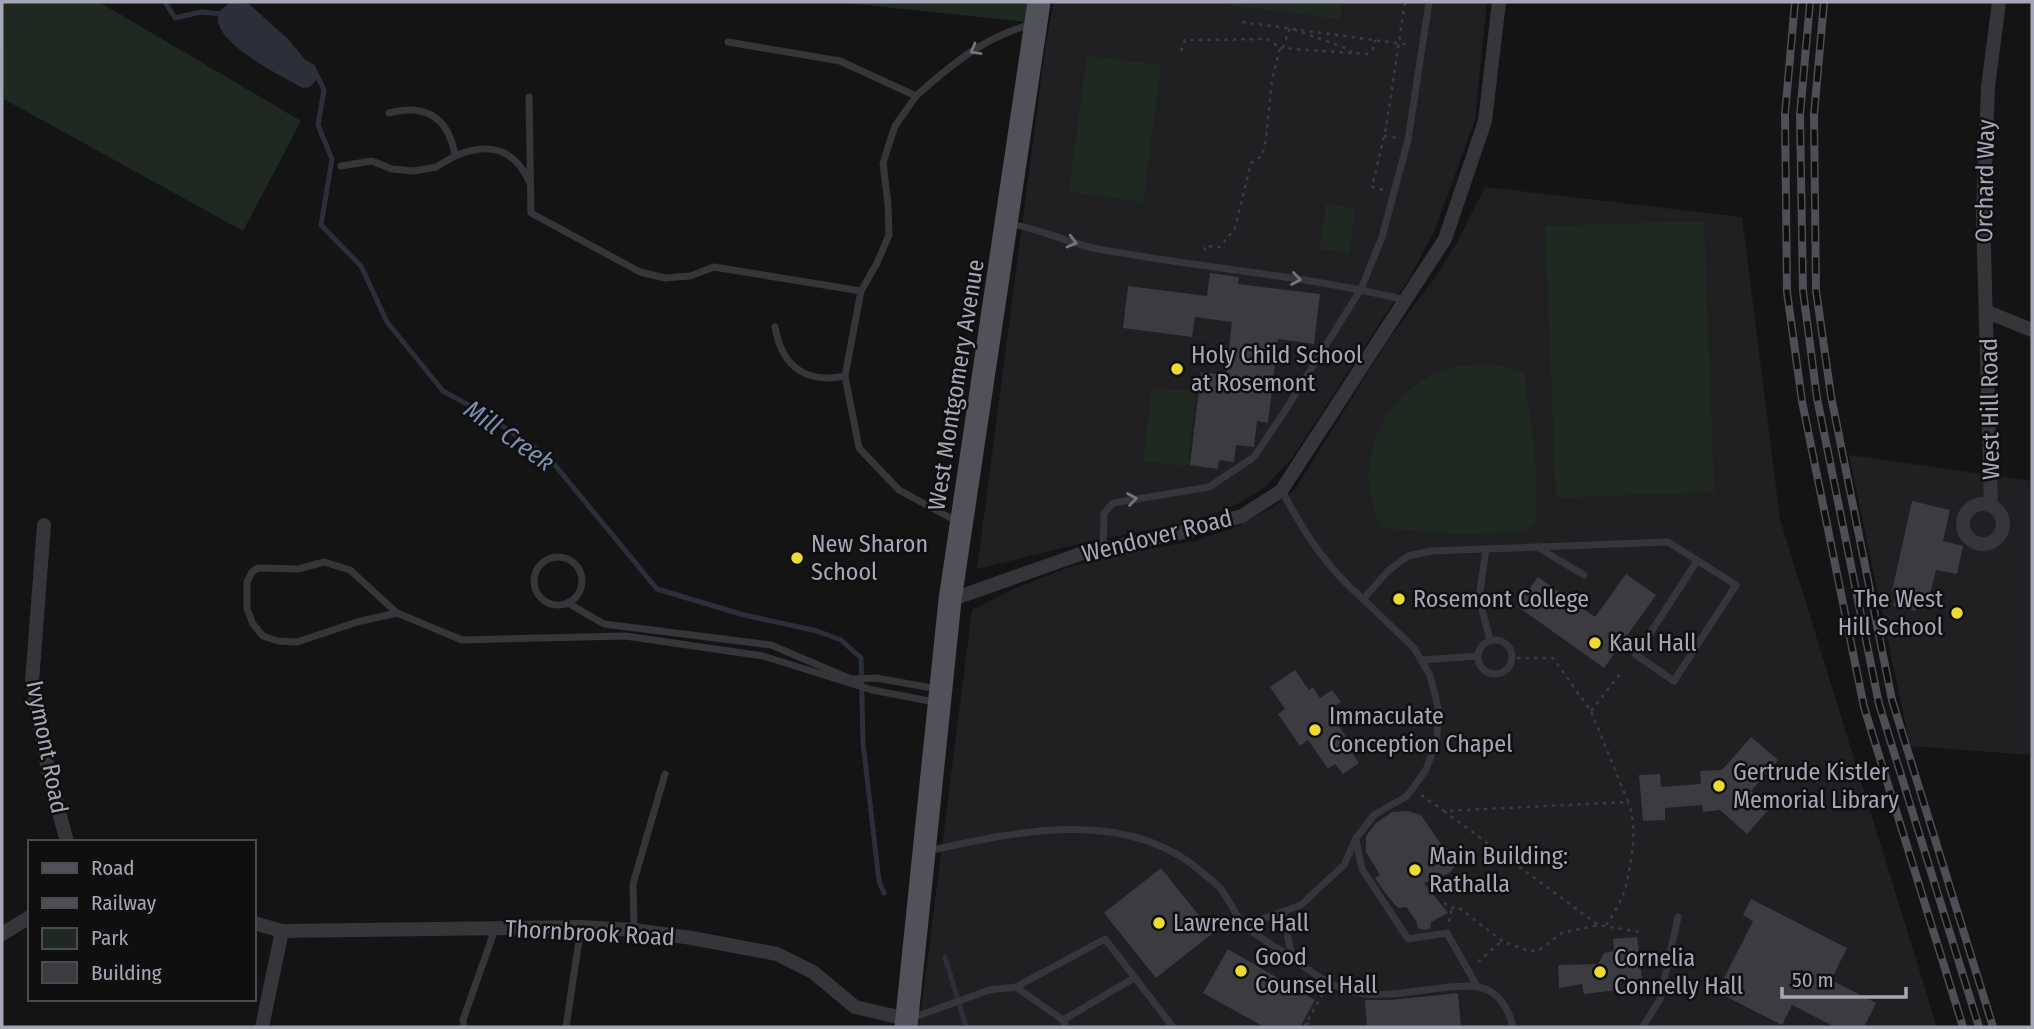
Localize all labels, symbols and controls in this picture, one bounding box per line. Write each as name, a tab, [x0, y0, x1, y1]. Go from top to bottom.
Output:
one-way arrow	[969, 42, 982, 55]
street label: Orchard Way	[1970, 119, 2000, 243]
one-way arrow	[1066, 233, 1078, 248]
street label: West Montgomery Avenue	[922, 257, 990, 513]
one-way arrow	[1291, 271, 1302, 286]
street label: West Hill Road	[1975, 338, 2005, 480]
place label: Holy Child School at Rosemont	[1191, 341, 1362, 397]
marker: Holy Child School at Rosemont	[1169, 361, 1185, 377]
water label: Mill Creek	[458, 394, 560, 478]
one-way arrow	[1126, 492, 1138, 507]
street label: Wendover Road	[1079, 504, 1235, 568]
place label: New Sharon School	[811, 530, 928, 586]
marker: New Sharon School	[789, 550, 805, 566]
place label: Rosemont College	[1413, 585, 1589, 613]
place label: The West Hill School	[1838, 585, 1943, 641]
marker: Rosemont College	[1391, 591, 1407, 607]
marker: The West Hill School	[1949, 605, 1965, 621]
place label: Kaul Hall	[1609, 629, 1697, 657]
marker: Kaul Hall	[1587, 635, 1603, 651]
street label: Ivymont Road	[20, 678, 74, 816]
place label: Immaculate Conception Chapel	[1329, 702, 1513, 758]
marker: Immaculate Conception Chapel	[1307, 722, 1323, 738]
place label: Gertrude Kistler Memorial Library	[1733, 758, 1899, 814]
marker: Gertrude Kistler Memorial Library	[1711, 778, 1727, 794]
legend	[28, 840, 256, 1001]
place label: Main Building: Rathalla	[1429, 842, 1568, 898]
text: Road	[91, 855, 135, 881]
marker: Main Building: Rathalla	[1407, 862, 1423, 878]
text: Railway	[91, 890, 157, 916]
place label: Lawrence Hall	[1173, 909, 1309, 937]
street label: Thornbrook Road	[505, 915, 675, 951]
marker: Lawrence Hall	[1151, 915, 1167, 931]
text: Park	[91, 925, 129, 951]
place label: Good Counsel Hall	[1255, 943, 1377, 999]
place label: Cornelia Connelly Hall	[1614, 944, 1743, 1000]
scale bar	[1782, 956, 1906, 1000]
text: Building	[91, 960, 162, 986]
marker: Good Counsel Hall	[1233, 963, 1249, 979]
marker: Cornelia Connelly Hall	[1592, 964, 1608, 980]
text: 50 m	[1792, 967, 1834, 993]

